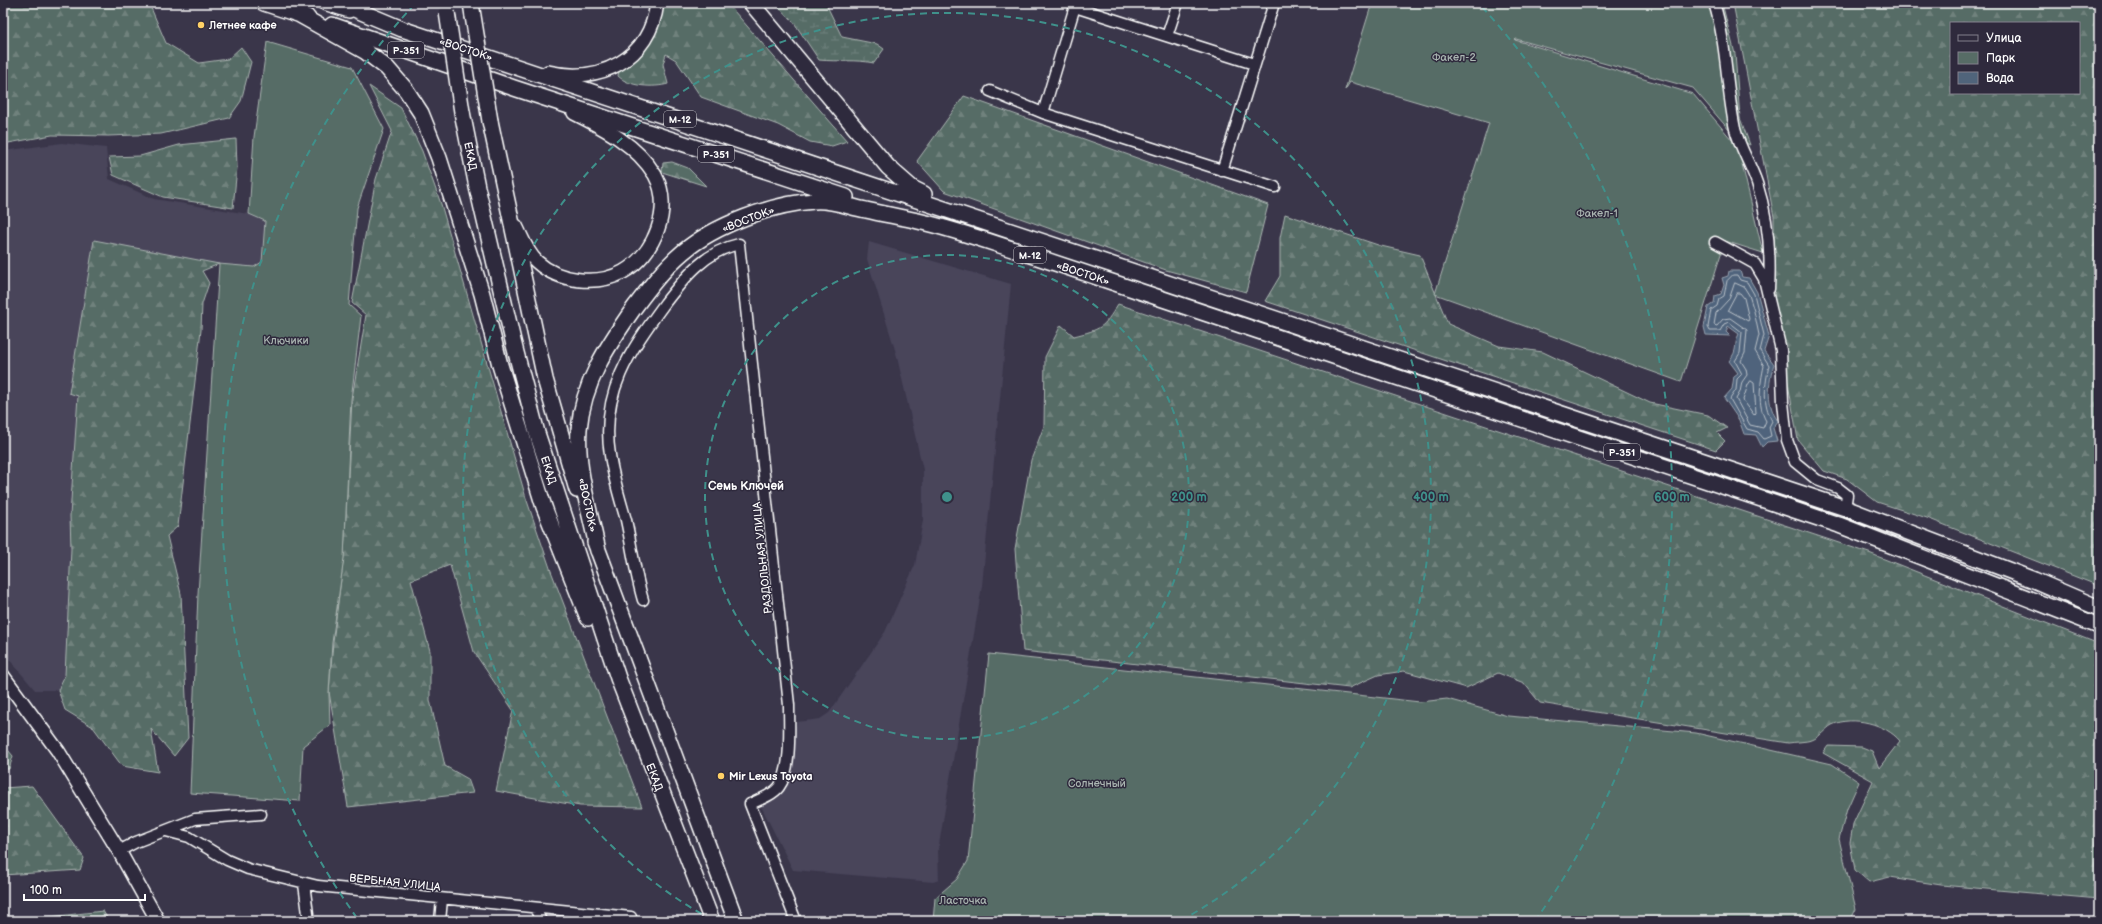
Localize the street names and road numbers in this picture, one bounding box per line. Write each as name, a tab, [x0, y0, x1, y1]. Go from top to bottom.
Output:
street label: «ВОСТОК»	[438, 35, 494, 64]
road number: Р-351	[388, 42, 424, 58]
road number: М-12	[664, 111, 696, 127]
street label: ЕКАД	[461, 141, 480, 172]
road number: Р-351	[698, 146, 734, 162]
street label: «ВОСТОК»	[720, 204, 776, 235]
road number: М-12	[1014, 247, 1046, 263]
street label: «ВОСТОК»	[1055, 259, 1111, 288]
road number: Р-351	[1604, 444, 1640, 460]
street label: ЕКАД	[538, 454, 559, 486]
street label: «ВОСТОК»	[575, 477, 600, 533]
street label: РАЗДОЛЬНАЯ УЛИЦА	[750, 501, 775, 615]
street label: ЕКАД	[643, 761, 666, 793]
street label: ВЕРБНАЯ УЛИЦА	[349, 871, 442, 894]

